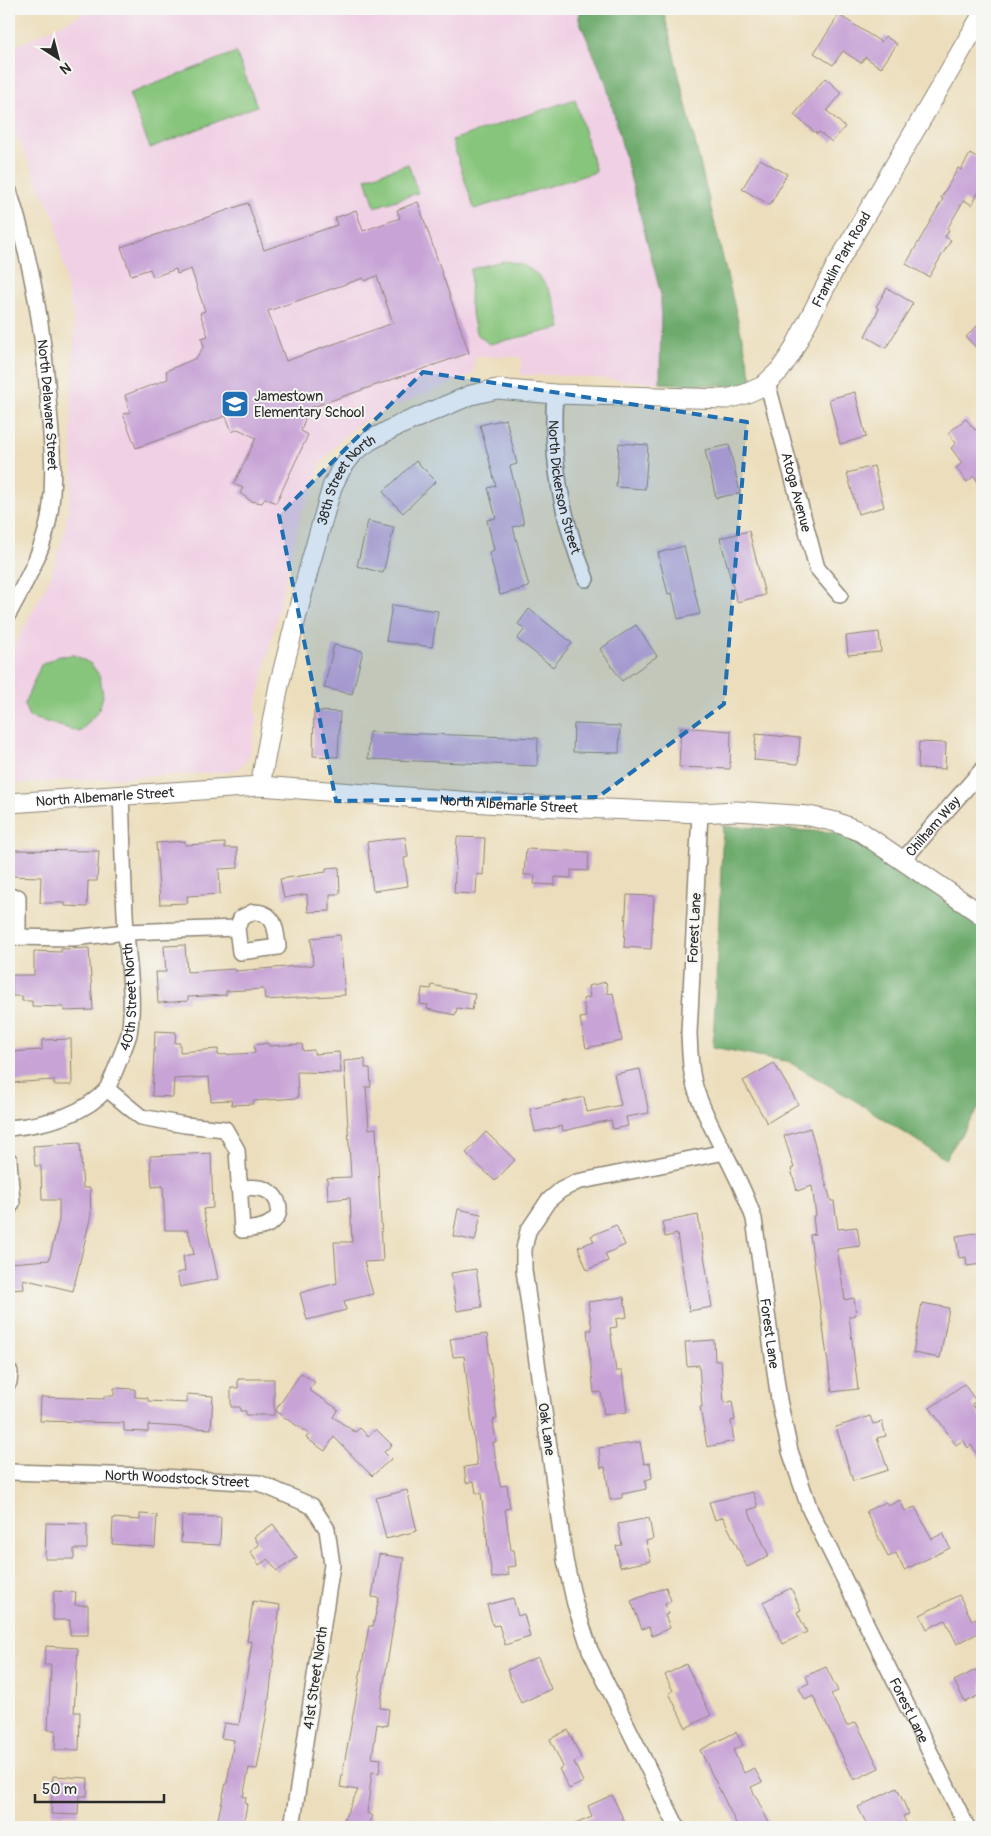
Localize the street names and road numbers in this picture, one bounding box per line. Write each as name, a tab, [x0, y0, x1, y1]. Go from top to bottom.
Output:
street label: Franklin Park Road	[808, 209, 875, 310]
street label: North Delaware Street	[33, 338, 61, 471]
street label: North Dickerson Street	[545, 420, 584, 557]
street label: 38th Street North	[314, 431, 378, 527]
street label: Atoga Avenue	[777, 450, 815, 534]
street label: North Albemarle Street	[35, 784, 175, 810]
street label: North Albemarle Street	[439, 792, 579, 817]
street label: Chilham Way	[902, 793, 964, 860]
street label: Forest Lane	[684, 892, 705, 964]
street label: 40th Street North	[116, 942, 140, 1053]
street label: Forest Lane	[756, 1297, 783, 1370]
street label: Oak Lane	[534, 1402, 559, 1457]
street label: North Woodstock Street	[104, 1467, 250, 1491]
street label: 41st Street North	[300, 1626, 331, 1731]
street label: Forest Lane	[885, 1675, 932, 1746]

